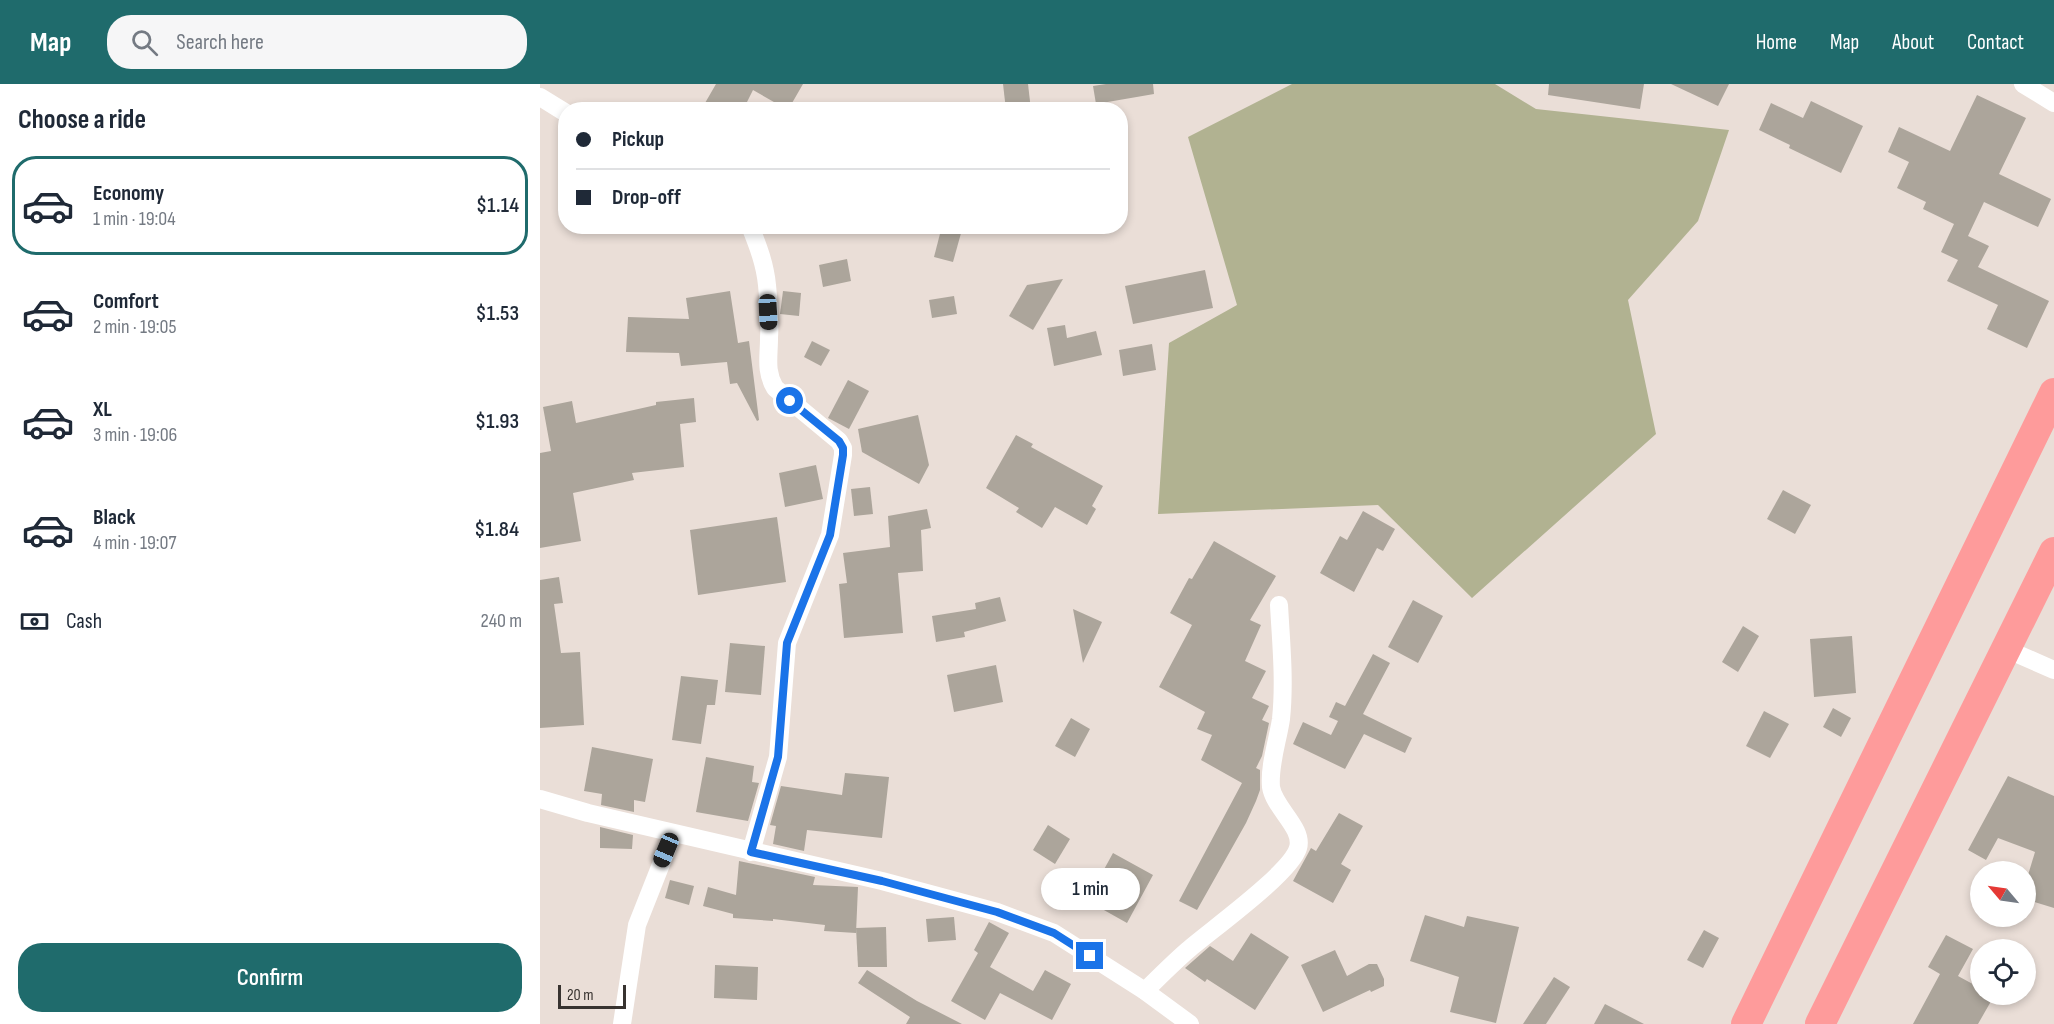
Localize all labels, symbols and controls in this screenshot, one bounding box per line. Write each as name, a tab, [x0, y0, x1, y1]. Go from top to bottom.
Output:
search box	[107, 15, 527, 69]
text: Map	[30, 26, 71, 59]
icon: search	[128, 26, 161, 59]
text: Search here	[176, 29, 264, 56]
text: Home	[1756, 30, 1797, 55]
text: Map	[1830, 30, 1859, 55]
text: About	[1892, 30, 1934, 55]
text: Contact	[1967, 30, 2024, 55]
text: Choose a ride	[18, 104, 146, 136]
text: Pickup	[612, 126, 664, 153]
icon: car	[21, 179, 75, 233]
text: Economy	[93, 180, 164, 207]
text: Drop-off	[612, 184, 681, 211]
text: $1.14	[476, 192, 519, 219]
text: 1 min · 19:04	[93, 207, 176, 231]
icon: car	[21, 287, 75, 341]
text: Comfort	[93, 288, 159, 315]
car	[758, 294, 778, 330]
text: $1.53	[476, 300, 519, 327]
text: 2 min · 19:05	[93, 315, 176, 339]
route start	[776, 387, 803, 414]
icon: car	[21, 395, 75, 449]
text: XL	[93, 396, 112, 423]
text: $1.93	[475, 408, 519, 435]
text: 3 min · 19:06	[93, 423, 177, 447]
icon: car	[21, 503, 75, 557]
text: Black	[93, 504, 135, 531]
text: $1.84	[474, 516, 519, 543]
text: 4 min · 19:07	[93, 531, 177, 555]
icon: cash	[18, 605, 51, 638]
text: Cash	[66, 608, 102, 635]
text: 240 m	[481, 609, 522, 633]
car	[651, 830, 681, 870]
north arrow	[1970, 861, 2036, 927]
map controls	[1970, 861, 2036, 1005]
callout: 1 min	[1040, 869, 1140, 911]
text: 1 min	[1072, 877, 1109, 901]
button: locate	[1970, 939, 2036, 1005]
route end	[1076, 942, 1103, 969]
button: Confirm	[18, 943, 522, 1012]
scale bar	[558, 982, 626, 1010]
text: 20 m	[567, 986, 594, 1005]

